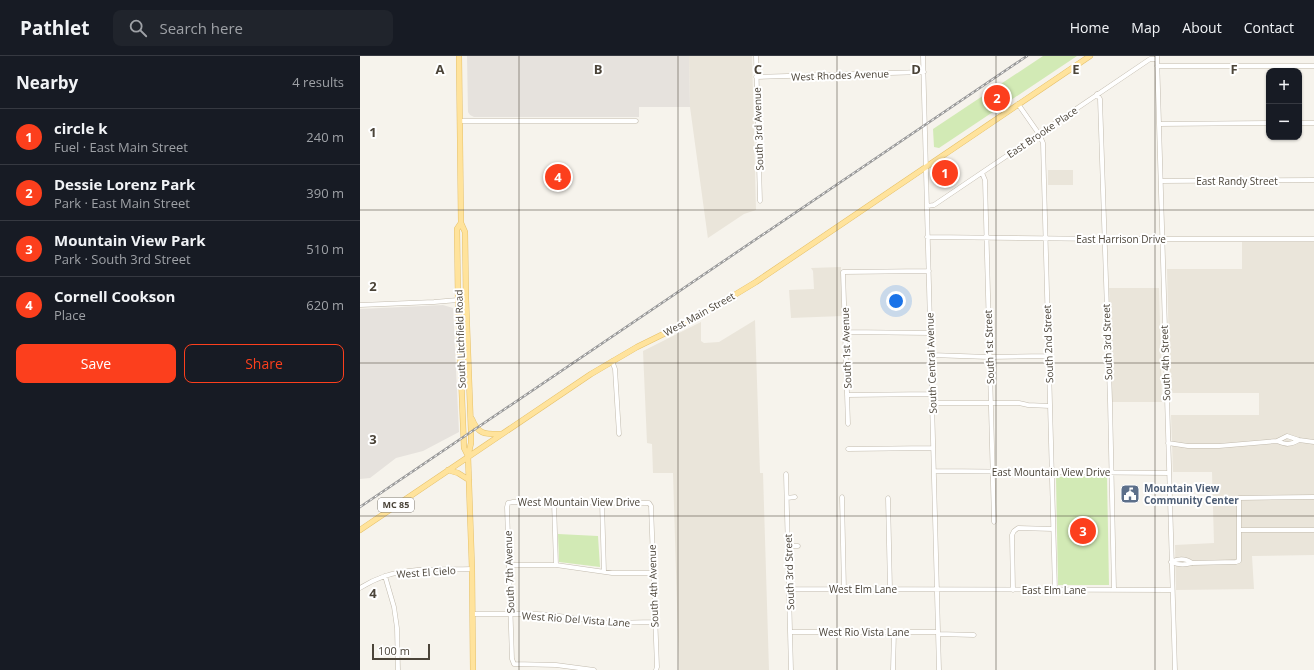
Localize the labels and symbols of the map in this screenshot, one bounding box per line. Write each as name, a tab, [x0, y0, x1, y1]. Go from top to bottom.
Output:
text: A	[436, 60, 445, 78]
text: B	[594, 60, 603, 78]
text: C	[754, 60, 762, 78]
text: D	[911, 60, 921, 78]
text: E	[1072, 60, 1080, 78]
text: F	[1230, 60, 1238, 78]
street label: West Rhodes Avenue	[791, 66, 890, 84]
pin: 2	[984, 83, 1010, 113]
street label: South 3rd Avenue	[750, 87, 766, 171]
street label: East Brooke Place	[1004, 103, 1080, 161]
text: 1	[369, 123, 377, 141]
pin: 1	[932, 158, 958, 188]
pin: 4	[545, 162, 571, 192]
street label: East Randy Street	[1196, 174, 1278, 188]
street label: East Harrison Drive	[1076, 232, 1166, 246]
text: 2	[369, 277, 377, 295]
street label: West Main Street	[661, 288, 738, 339]
street label: South Litchfield Road	[451, 289, 469, 389]
your location	[886, 291, 906, 311]
street label: South 3rd Street	[1099, 303, 1115, 380]
street label: South 2nd Street	[1040, 304, 1056, 383]
street label: South 1st Avenue	[838, 307, 854, 389]
street label: South 1st Street	[981, 309, 997, 384]
street label: South Central Avenue	[922, 312, 940, 414]
street label: South 4th Street	[1157, 324, 1173, 401]
text: 3	[369, 430, 377, 448]
street label: East Mountain View Drive	[992, 465, 1111, 479]
place label: Mountain View Community Center	[1144, 481, 1239, 507]
public building icon: Mountain View Community Center	[1119, 483, 1141, 505]
street label: West Mountain View Drive	[518, 495, 641, 509]
road number: MC 85	[378, 498, 414, 512]
pin: 3	[1070, 516, 1096, 546]
street label: South 7th Avenue	[501, 530, 517, 614]
street label: South 3rd Street	[781, 533, 797, 610]
street label: South 4th Avenue	[645, 544, 661, 628]
street label: West El Cielo	[396, 563, 456, 581]
street label: West Elm Lane	[829, 582, 897, 596]
street label: East Elm Lane	[1022, 583, 1087, 597]
text: 4	[369, 584, 377, 602]
street label: West Rio Del Vista Lane	[521, 608, 631, 630]
street label: West Rio Vista Lane	[819, 625, 910, 639]
scale bar	[372, 642, 430, 661]

